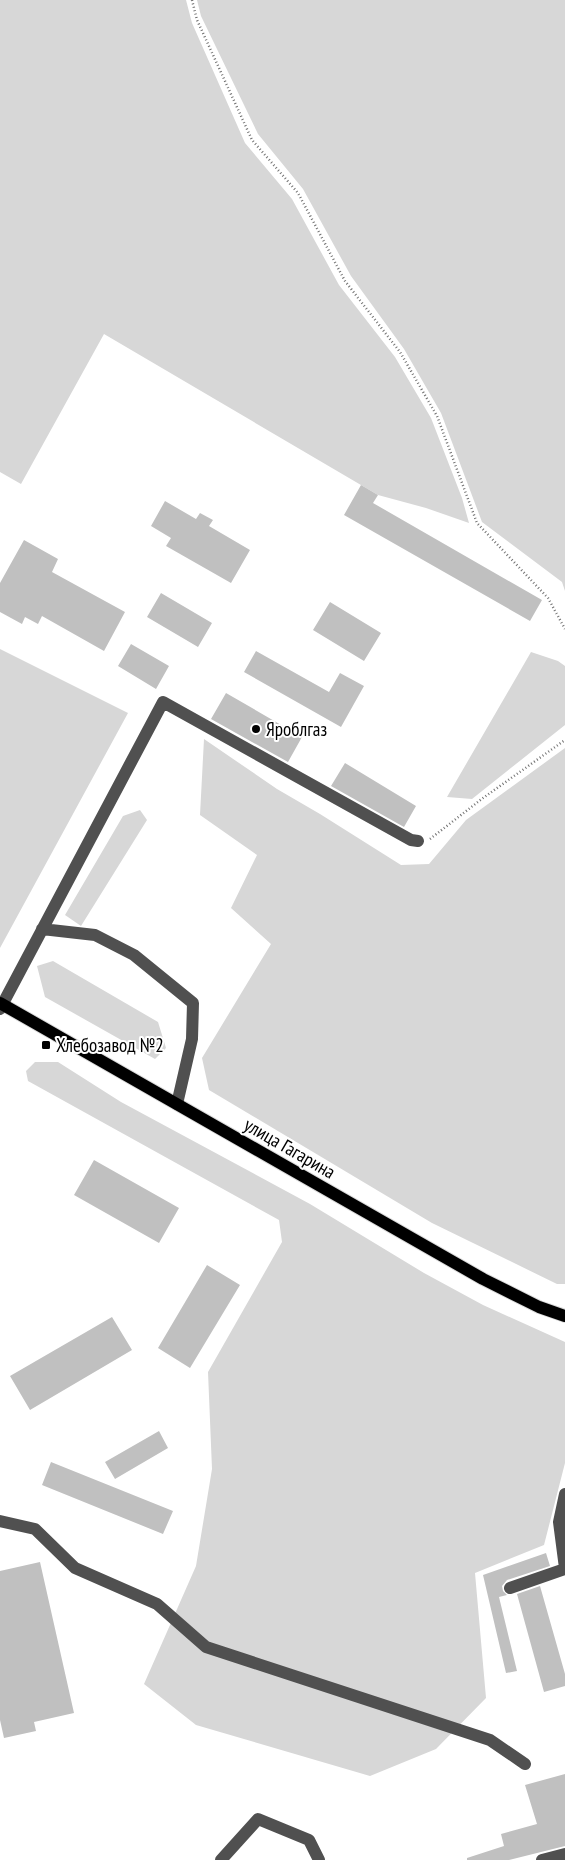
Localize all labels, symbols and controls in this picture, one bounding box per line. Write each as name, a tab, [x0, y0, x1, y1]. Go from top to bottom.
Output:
place label: Яроблгаз	[266, 717, 327, 741]
marker: Яроблгаз	[250, 723, 262, 735]
place label: Хлебозавод №2	[56, 1033, 164, 1057]
marker: Хлебозавод №2	[40, 1039, 52, 1051]
street label: улица Гагарина	[240, 1112, 340, 1184]

